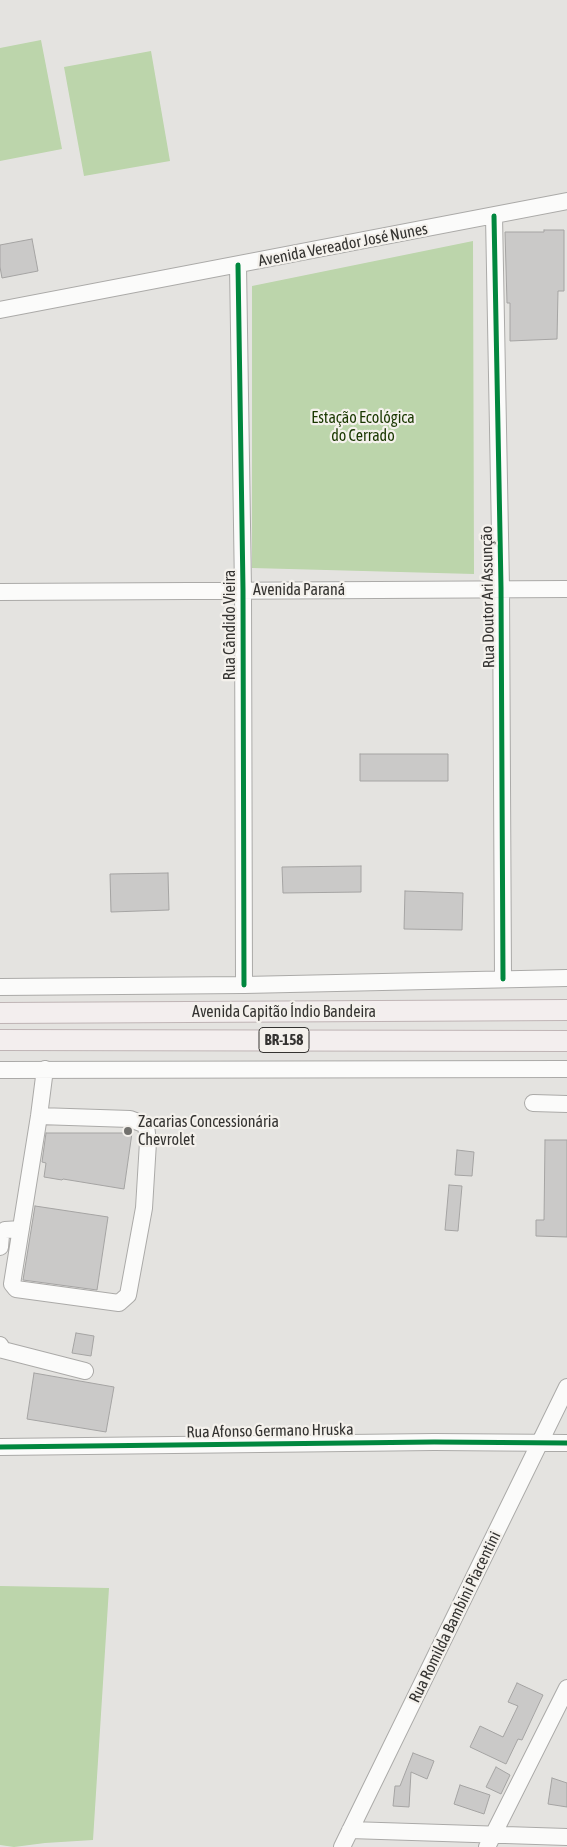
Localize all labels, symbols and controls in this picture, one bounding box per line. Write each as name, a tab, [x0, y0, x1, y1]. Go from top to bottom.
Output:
street label: Avenida Vereador José Nunes	[257, 219, 429, 271]
park label: Estação Ecológica do Cerrado	[311, 408, 415, 446]
street label: Rua Doutor Ari Assunção	[477, 526, 499, 668]
street label: Rua Cândido Vieira	[220, 570, 240, 680]
street label: Avenida Paraná	[253, 580, 345, 600]
street label: Avenida Capitão Índio Bandeira	[192, 1002, 376, 1022]
road number: BR-158	[259, 1028, 309, 1052]
place label: Zacarias Concessionária Chevrolet	[138, 1112, 279, 1150]
marker: Zacarias Concessionária Chevrolet	[122, 1125, 134, 1137]
street label: Rua Afonso Germano Hruska	[186, 1420, 354, 1442]
street label: Rua Romilda Bambini Piacentini	[405, 1528, 505, 1706]

